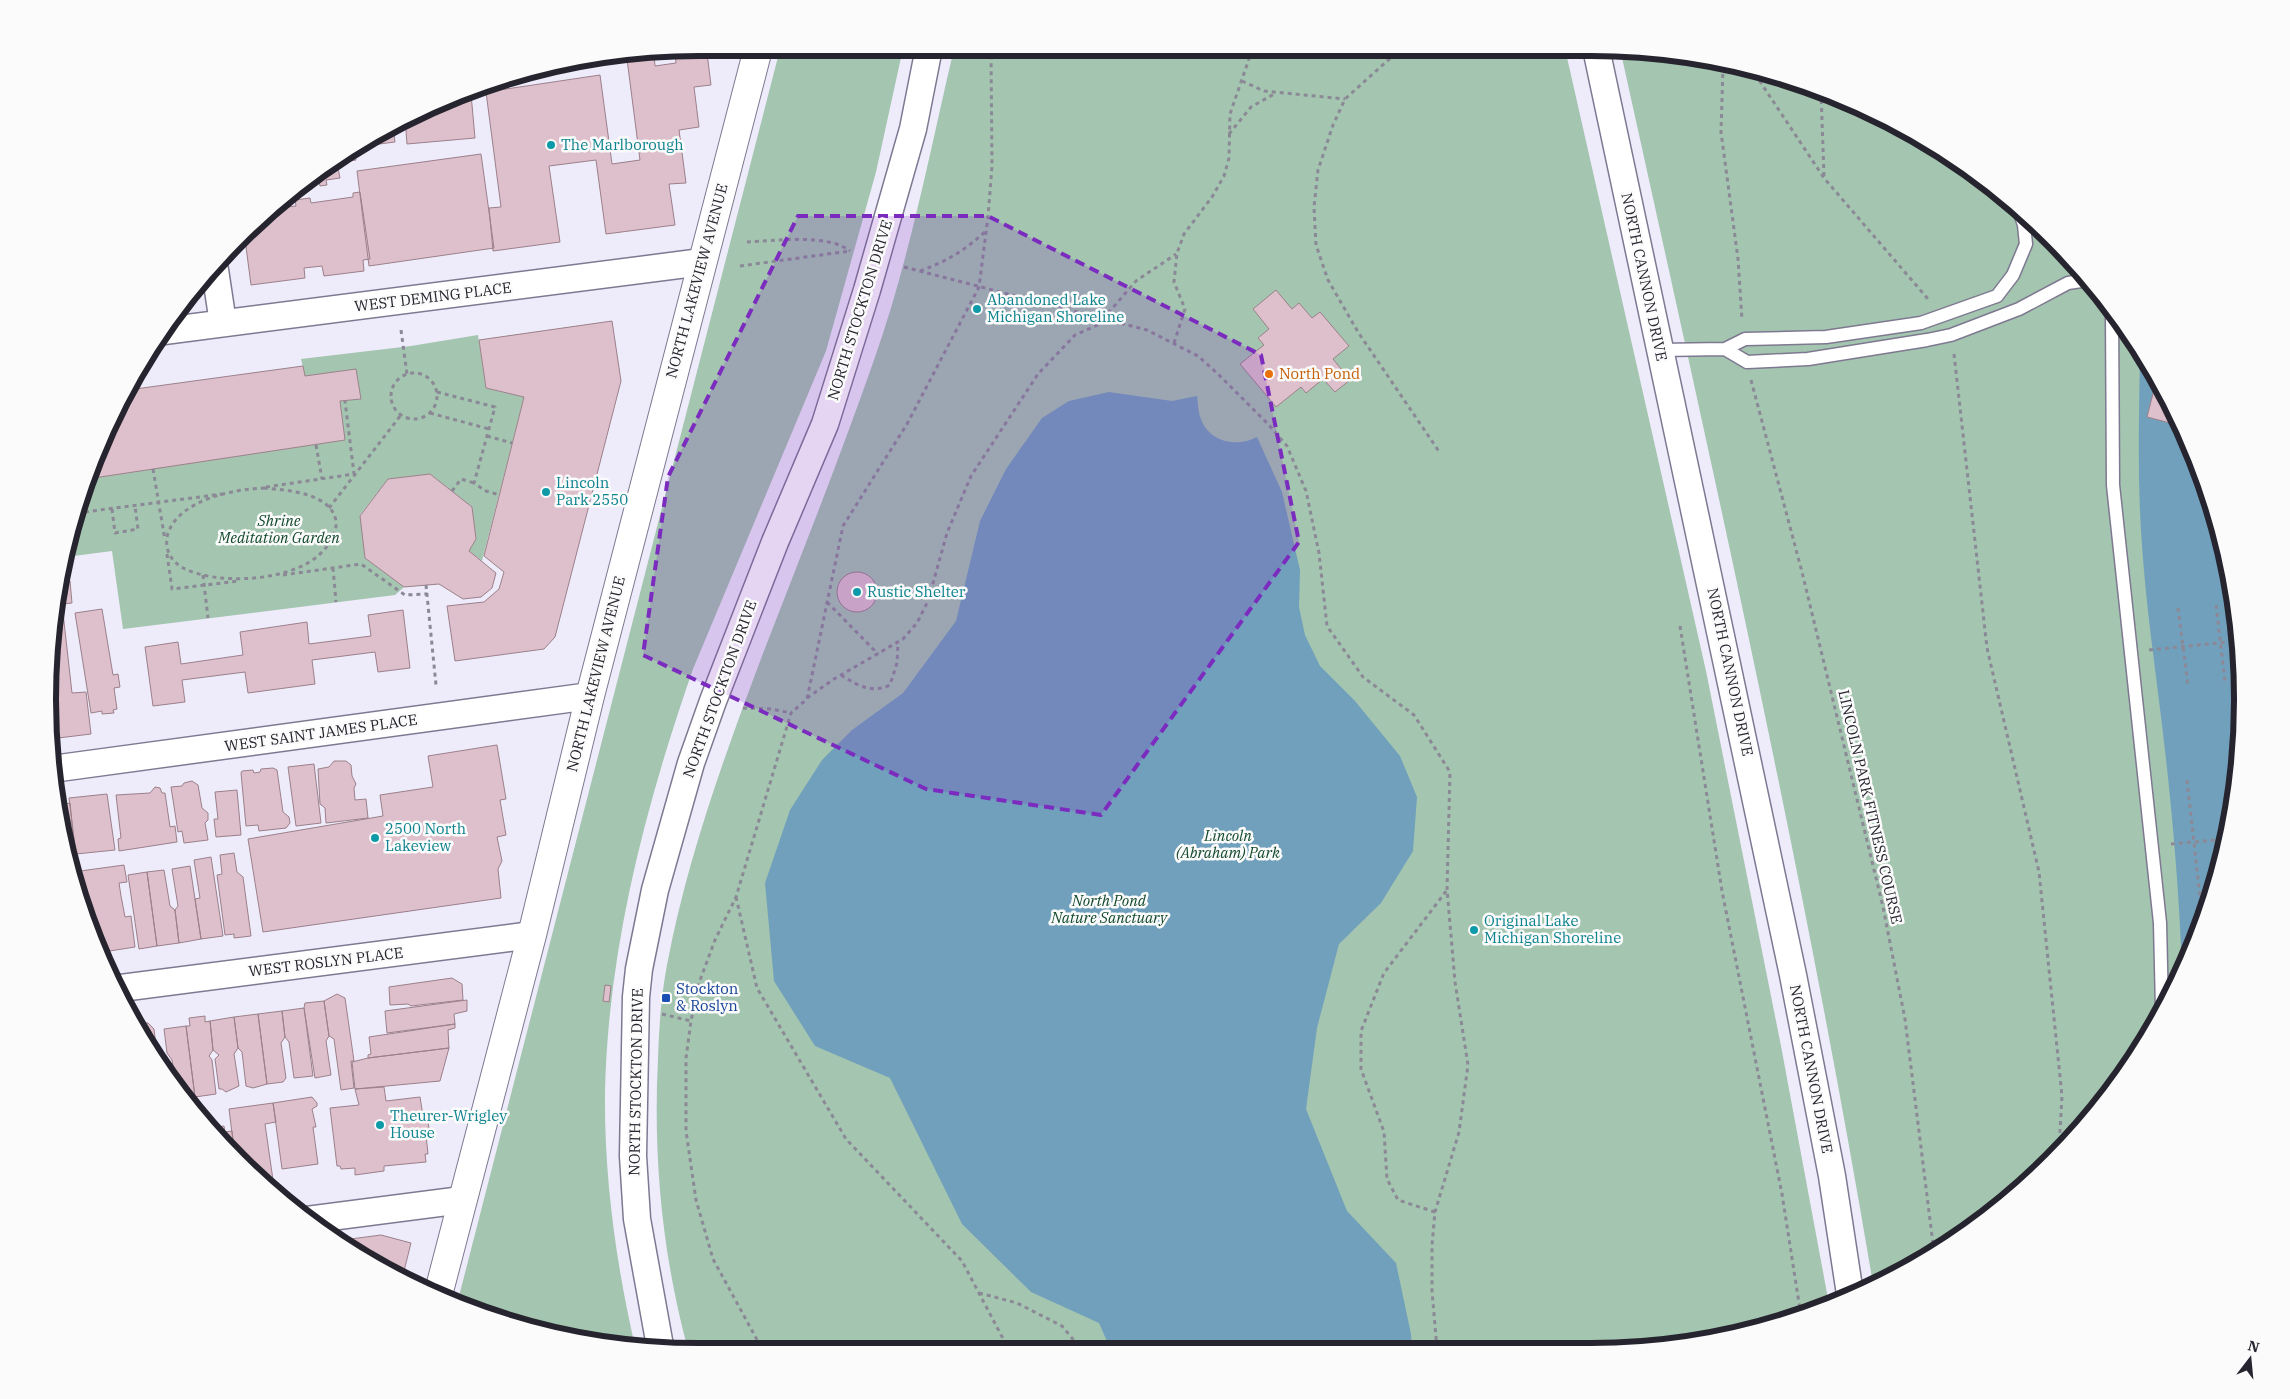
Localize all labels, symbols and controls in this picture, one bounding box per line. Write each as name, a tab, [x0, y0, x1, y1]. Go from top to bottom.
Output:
place label: The Marlborough	[561, 135, 684, 154]
marker: The Marlborough	[545, 139, 557, 151]
street label: NORTH LAKEVIEW AVENUE	[661, 181, 732, 380]
street label: NORTH CANNON DRIVE	[1617, 191, 1672, 363]
street label: NORTH STOCKTON DRIVE	[823, 217, 896, 402]
street label: WEST DEMING PLACE	[353, 277, 513, 316]
place label: Abandoned Lake Michigan Shoreline	[987, 290, 1124, 326]
marker: Abandoned Lake Michigan Shoreline	[971, 303, 983, 315]
place label: North Pond	[1279, 364, 1360, 383]
marker: North Pond	[1263, 368, 1275, 380]
place label: Lincoln Park 2550	[556, 473, 628, 509]
marker: Lincoln Park 2550	[540, 486, 552, 498]
park label: Shrine Meditation Garden	[217, 511, 340, 547]
street label: NORTH LAKEVIEW AVENUE	[562, 574, 629, 774]
place label: Rustic Shelter	[867, 582, 966, 601]
marker: Rustic Shelter	[851, 586, 863, 598]
street label: NORTH CANNON DRIVE	[1703, 586, 1758, 758]
street label: NORTH STOCKTON DRIVE	[679, 597, 761, 780]
street label: LINCOLN PARK FITNESS COURSE	[1834, 688, 1907, 926]
street label: WEST SAINT JAMES PLACE	[223, 710, 419, 755]
place label: 2500 North Lakeview	[385, 819, 466, 855]
park label: Lincoln (Abraham) Park	[1176, 826, 1280, 862]
marker: 2500 North Lakeview	[369, 832, 381, 844]
park label: North Pond Nature Sanctuary	[1050, 891, 1168, 927]
place label: Original Lake Michigan Shoreline	[1484, 911, 1621, 947]
marker: Original Lake Michigan Shoreline	[1468, 924, 1480, 936]
street label: WEST ROSLYN PLACE	[248, 943, 404, 980]
place label: Stockton & Roslyn	[676, 979, 739, 1015]
street label: NORTH CANNON DRIVE	[1786, 983, 1837, 1155]
street label: NORTH STOCKTON DRIVE	[624, 988, 647, 1176]
marker: Stockton & Roslyn	[660, 992, 672, 1004]
place label: Theurer-Wrigley House	[390, 1106, 507, 1142]
marker: Theurer-Wrigley House	[374, 1119, 386, 1131]
north arrow	[2225, 1334, 2275, 1384]
text: N	[2246, 1336, 2261, 1357]

